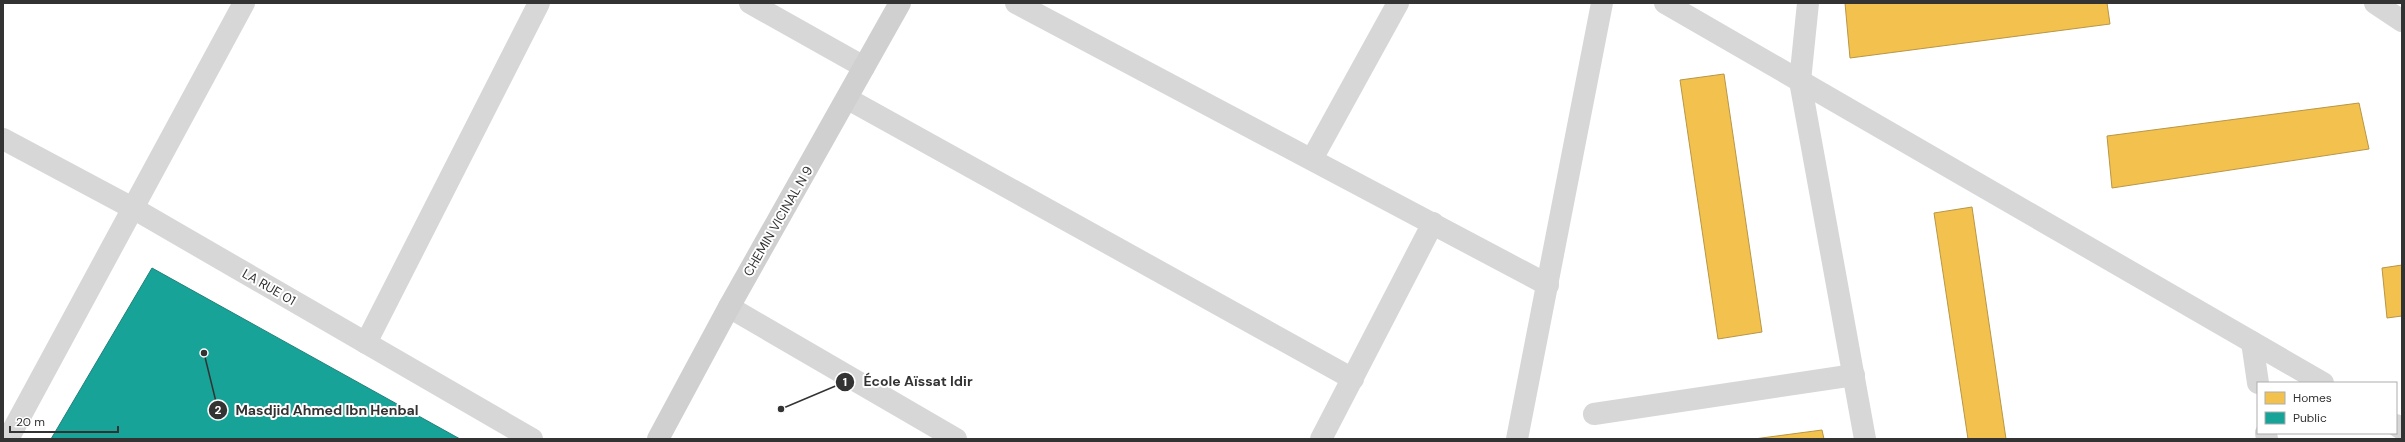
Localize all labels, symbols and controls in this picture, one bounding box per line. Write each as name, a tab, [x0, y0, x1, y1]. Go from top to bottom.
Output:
street label: CHEMIN VICINAL N 9	[739, 163, 817, 279]
street label: LA RUE 01	[239, 265, 299, 309]
callout: École Aïssat Idir	[835, 369, 980, 395]
text: École Aïssat Idir	[863, 372, 973, 390]
text: 1	[843, 374, 847, 390]
legend	[2257, 382, 2397, 434]
text: Homes	[2293, 390, 2332, 406]
callout: Masdjid Ahmed Ibn Henbal	[208, 397, 427, 423]
text: Masdjid Ahmed Ibn Henbal	[235, 401, 419, 419]
text: 2	[215, 402, 222, 418]
scale bar	[10, 408, 118, 434]
text: Public	[2293, 410, 2327, 426]
text: 20 m	[16, 414, 45, 430]

